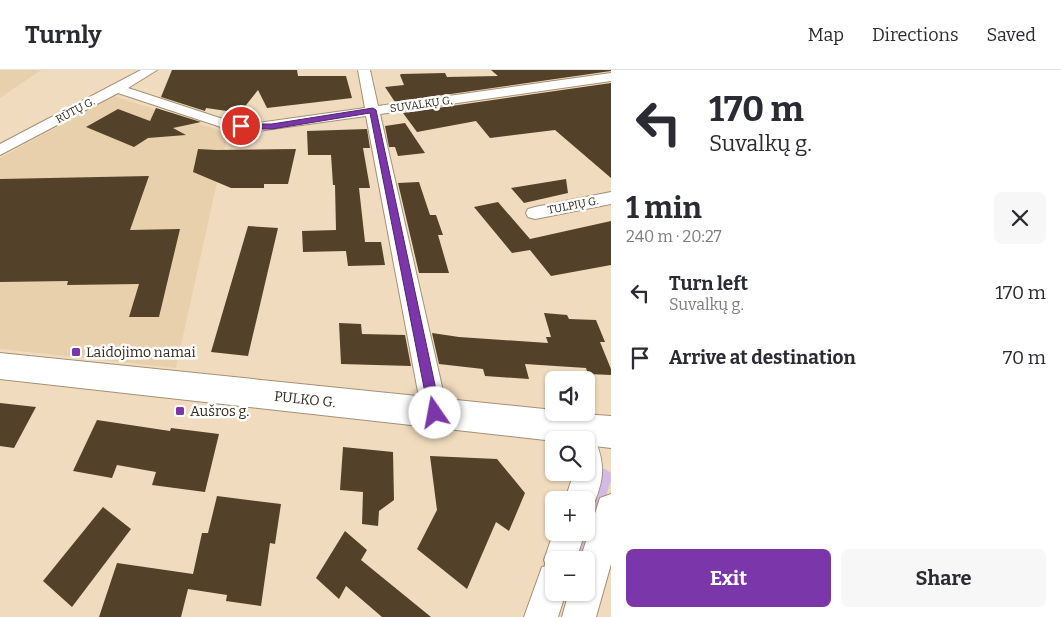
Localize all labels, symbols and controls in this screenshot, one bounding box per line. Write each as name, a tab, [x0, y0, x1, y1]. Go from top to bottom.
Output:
text: Turnly	[25, 21, 102, 49]
text: Map	[808, 24, 844, 46]
text: Directions	[872, 24, 959, 46]
text: Saved	[987, 24, 1036, 46]
text: 170 m	[709, 88, 804, 130]
icon: left	[626, 90, 691, 155]
street label: SUVALKŲ G.	[389, 94, 453, 115]
street label: RŪTŲ G.	[53, 95, 97, 126]
pin	[220, 105, 262, 147]
icon: arrive	[227, 112, 255, 140]
text: Suvalkų g.	[709, 130, 812, 157]
text: 1 min	[626, 190, 702, 226]
button: close	[994, 192, 1046, 244]
street label: TULPIŲ G.	[547, 194, 600, 217]
text: 240 m · 20:27	[626, 227, 721, 246]
text: Turn left	[669, 272, 748, 295]
icon: left	[626, 279, 654, 307]
text: 170 m	[995, 281, 1046, 304]
text: Suvalkų g.	[669, 295, 744, 314]
place label: Laidojimo namai	[86, 344, 196, 361]
icon: arrive	[626, 344, 654, 372]
marker: Laidojimo namai	[70, 346, 82, 358]
text: Arrive at destination	[669, 346, 856, 369]
text: 70 m	[1003, 346, 1046, 369]
map controls	[545, 371, 595, 601]
button: sound	[545, 371, 595, 421]
position arrow	[408, 386, 460, 438]
street label: PULKO G.	[273, 388, 337, 411]
place label: Aušros g.	[190, 403, 249, 420]
marker: Aušros g.	[174, 405, 186, 417]
button: search	[545, 431, 595, 481]
button: +	[545, 491, 595, 541]
button: Exit	[626, 549, 831, 607]
button: Share	[841, 549, 1046, 607]
button: −	[545, 551, 595, 601]

